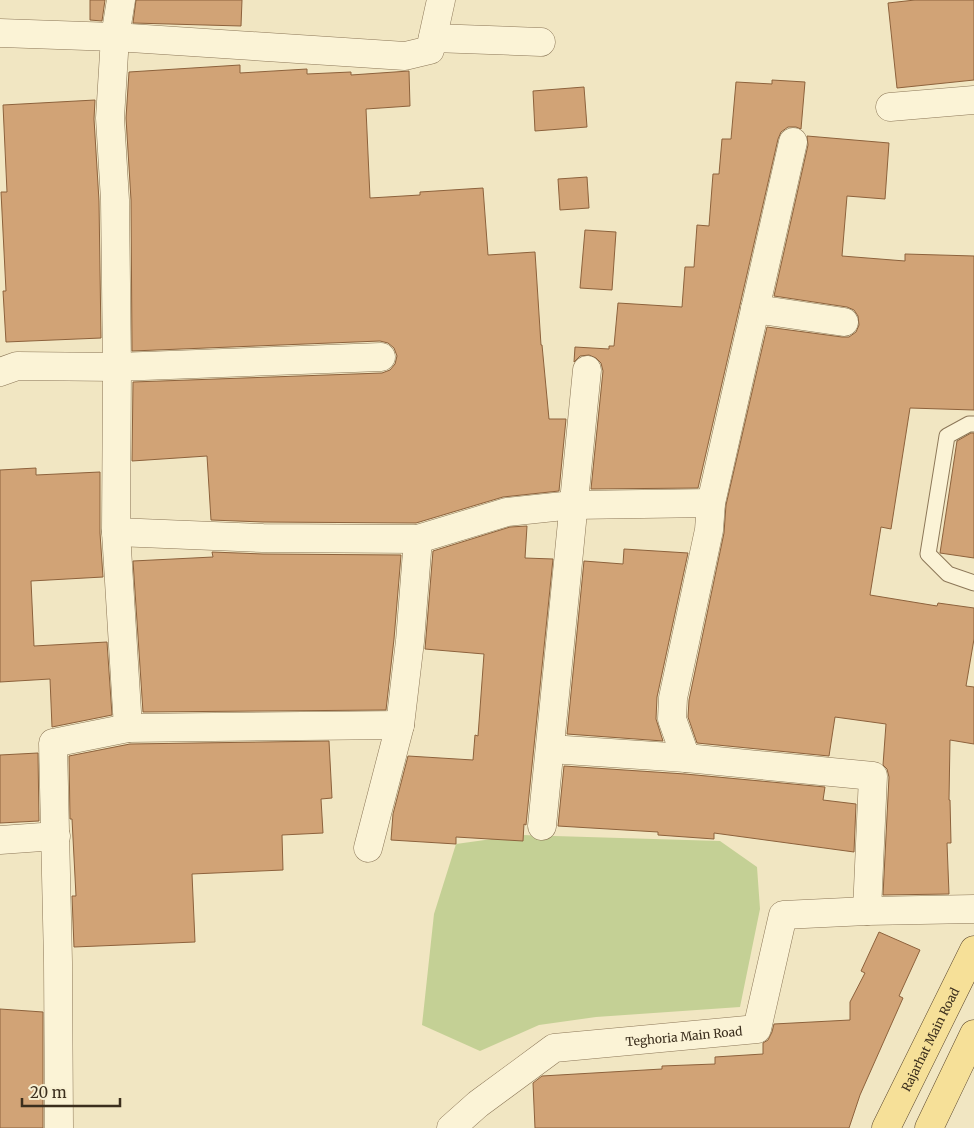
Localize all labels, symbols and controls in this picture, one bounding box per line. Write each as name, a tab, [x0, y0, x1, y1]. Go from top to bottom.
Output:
street label: Rajarhat Main Road	[898, 985, 962, 1094]
street label: Teghoria Main Road	[625, 1023, 743, 1049]
scale bar	[22, 1076, 120, 1108]
text: 20 m	[30, 1083, 67, 1102]

